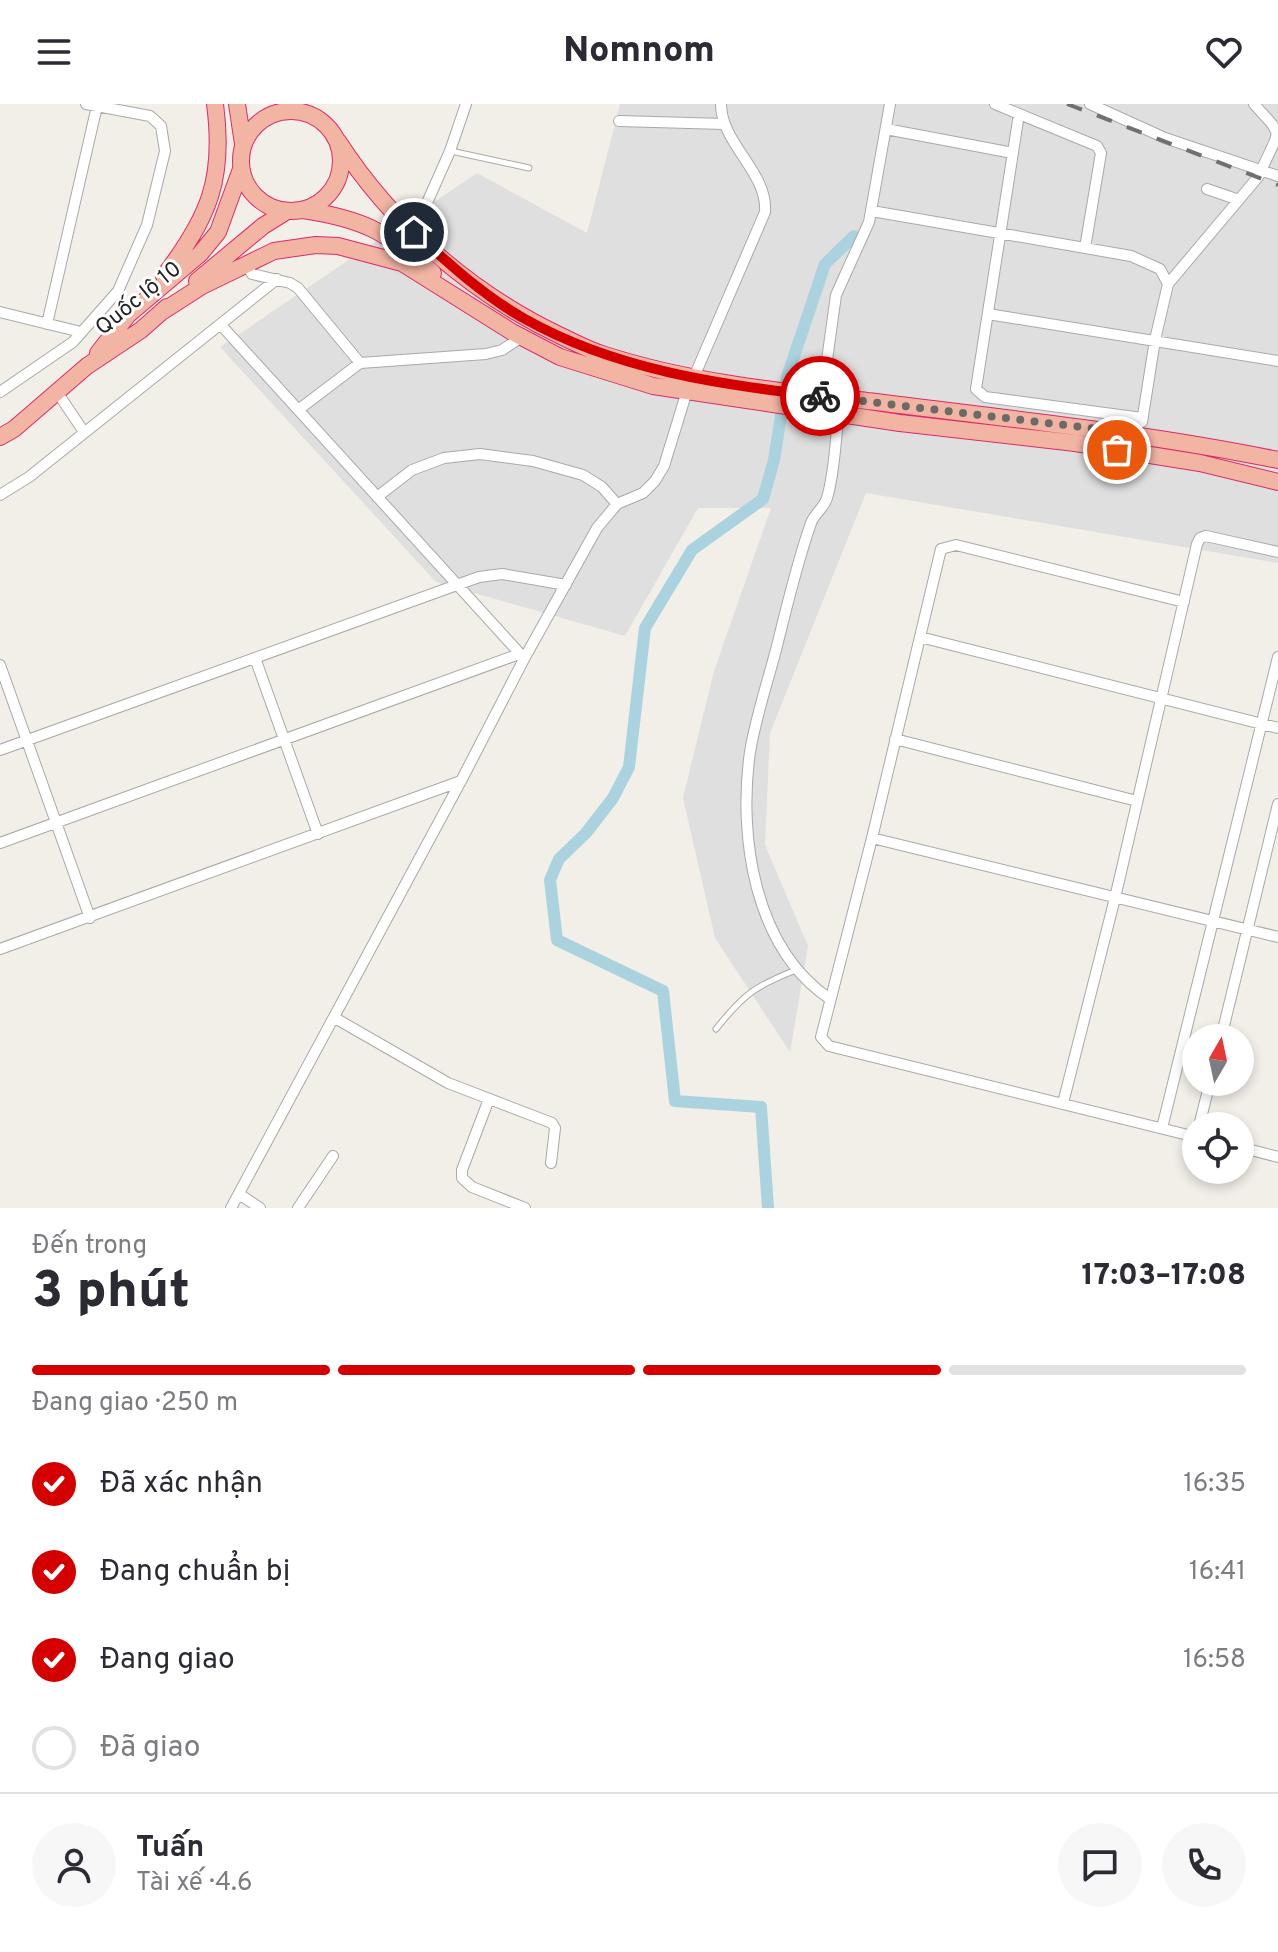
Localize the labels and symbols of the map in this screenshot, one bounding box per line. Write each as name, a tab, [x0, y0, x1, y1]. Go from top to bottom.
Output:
pin	[380, 198, 448, 266]
street label: Quốc lộ 10	[89, 255, 188, 342]
courier	[780, 356, 860, 436]
pin	[1083, 416, 1151, 484]
north arrow	[1182, 1024, 1254, 1096]

